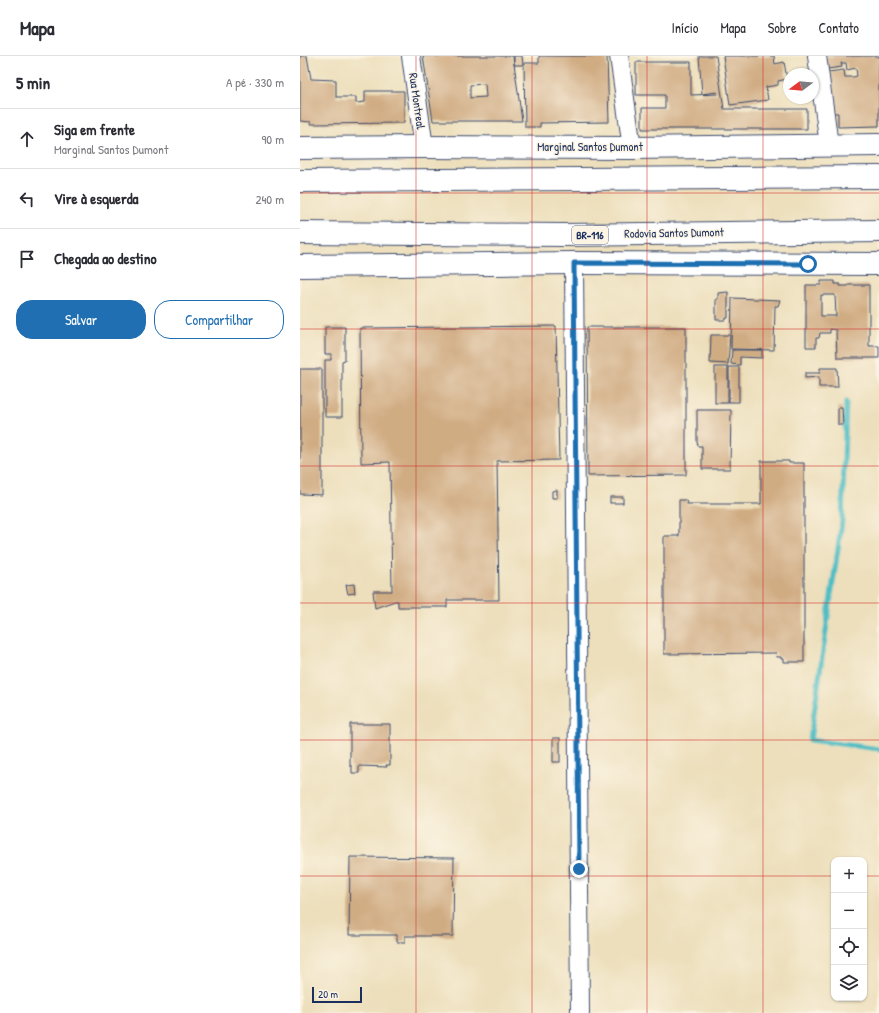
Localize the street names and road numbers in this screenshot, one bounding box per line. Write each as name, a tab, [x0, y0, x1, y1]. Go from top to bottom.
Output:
street label: Rua Montreal	[405, 72, 430, 131]
street label: Marginal Santos Dumont	[537, 138, 644, 155]
street label: Rodovia Santos Dumont	[624, 223, 725, 242]
road number: BR-116	[572, 226, 608, 244]

